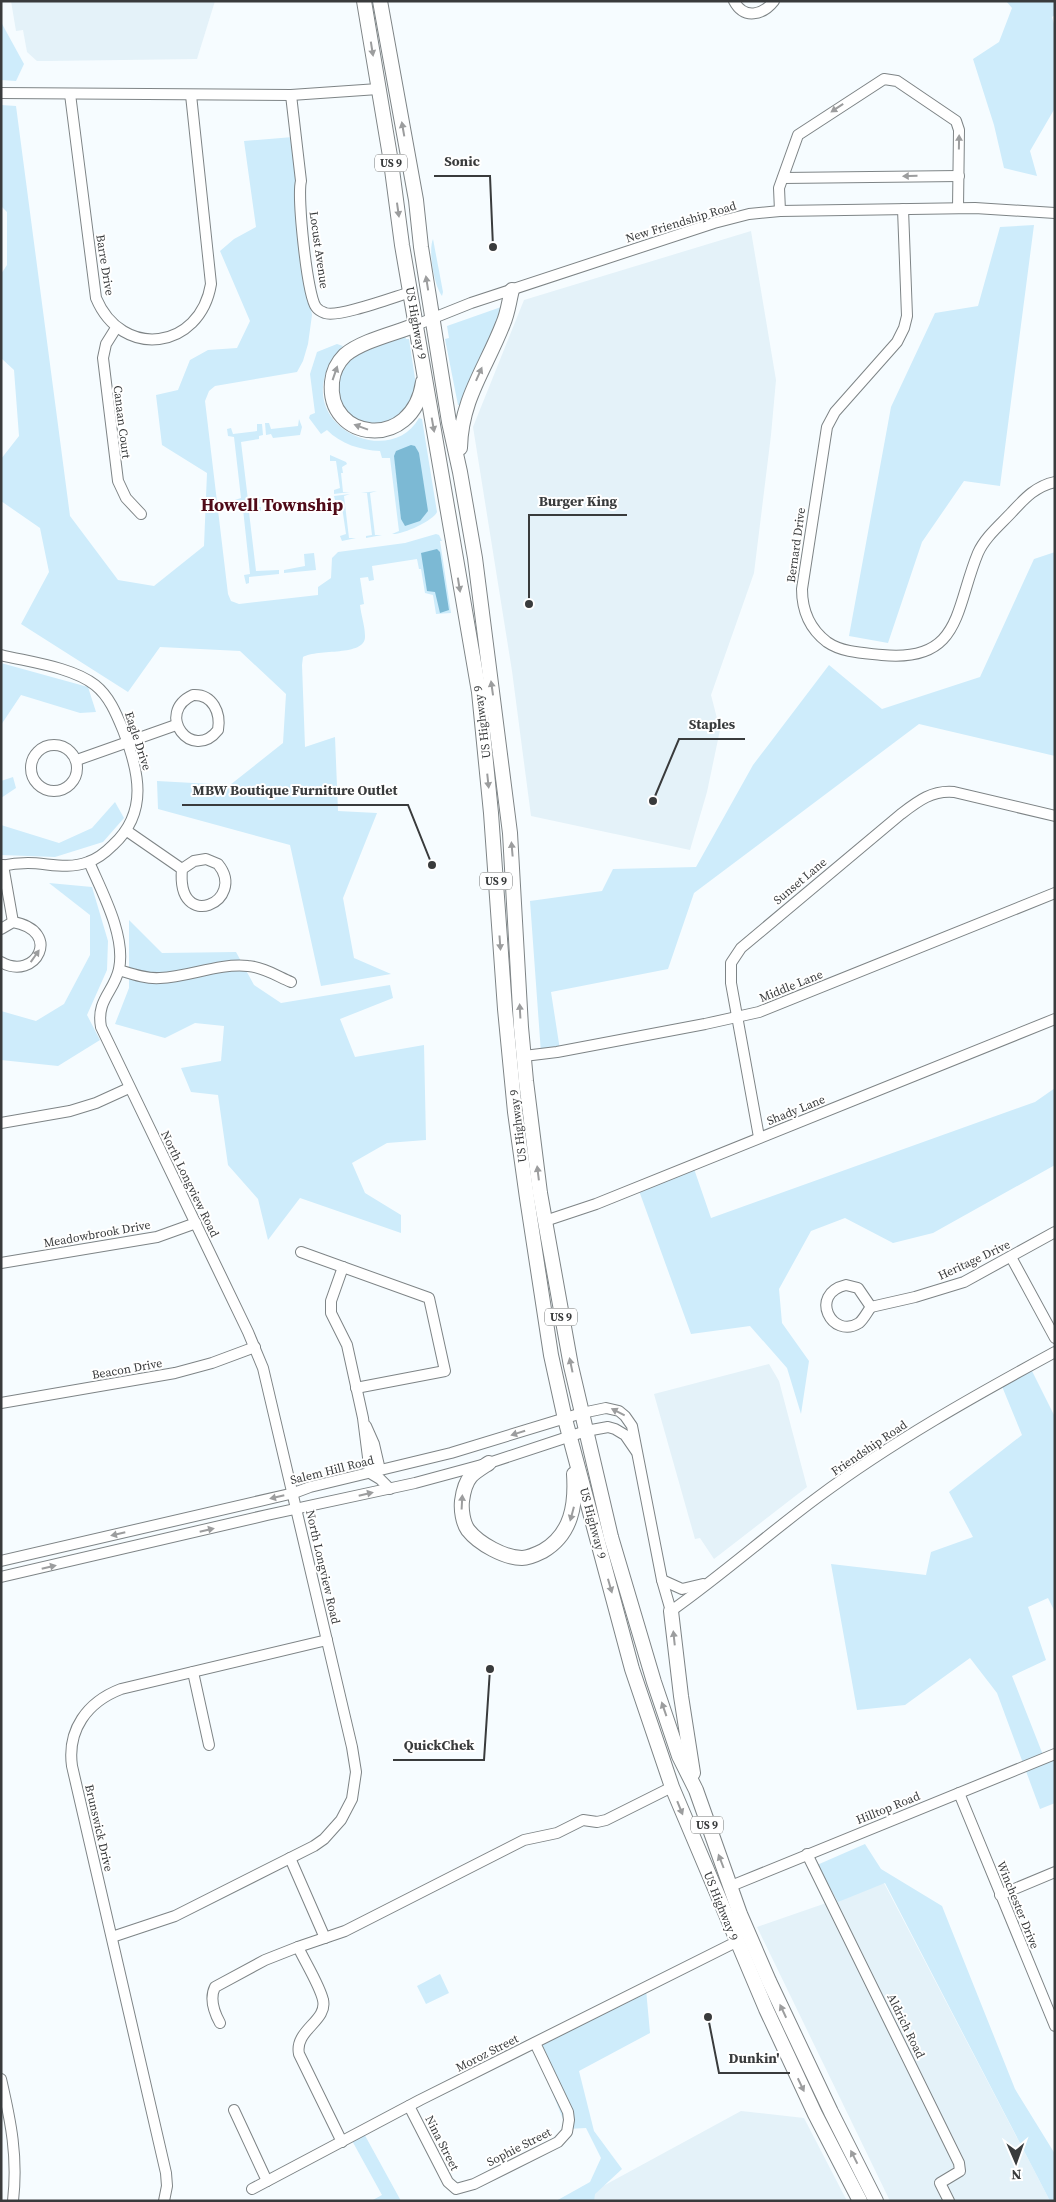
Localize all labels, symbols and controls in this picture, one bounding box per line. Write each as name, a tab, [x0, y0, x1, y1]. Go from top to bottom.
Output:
one-way arrow	[368, 42, 376, 58]
one-way arrow	[830, 103, 844, 113]
one-way arrow	[399, 121, 407, 137]
one-way arrow	[955, 134, 963, 150]
callout: Sonic	[434, 147, 490, 176]
text: Sonic	[444, 151, 480, 171]
road number: US 9	[375, 154, 407, 172]
one-way arrow	[902, 172, 918, 180]
street label: New Friendship Road	[624, 197, 738, 246]
one-way arrow	[394, 202, 402, 218]
street label: Locust Avenue	[306, 210, 332, 290]
street label: Barre Drive	[92, 233, 118, 297]
one-way arrow	[423, 275, 431, 291]
street label: US Highway 9	[402, 286, 430, 360]
one-way arrow	[331, 365, 339, 380]
one-way arrow	[476, 367, 484, 381]
street label: Canaan Court	[110, 385, 134, 459]
one-way arrow	[429, 418, 437, 434]
one-way arrow	[353, 423, 368, 431]
callout: Burger King	[529, 486, 627, 515]
text: Burger King	[539, 491, 618, 511]
district label: Howell Township	[201, 492, 343, 517]
street label: Bernard Drive	[783, 506, 809, 584]
one-way arrow	[456, 578, 464, 594]
one-way arrow	[488, 679, 496, 695]
street label: US Highway 9	[470, 685, 494, 759]
street label: Eagle Drive	[121, 710, 155, 772]
callout: Staples	[679, 710, 745, 739]
text: Staples	[689, 714, 736, 734]
one-way arrow	[484, 773, 492, 789]
callout: MBW Boutique Furniture Outlet	[182, 776, 408, 805]
text: MBW Boutique Furniture Outlet	[192, 780, 399, 800]
one-way arrow	[507, 841, 515, 857]
street label: Sunset Lane	[770, 854, 830, 908]
road number: US 9	[480, 872, 512, 889]
one-way arrow	[497, 935, 505, 951]
one-way arrow	[30, 949, 40, 963]
street label: Middle Lane	[757, 966, 825, 1006]
one-way arrow	[516, 1003, 524, 1019]
street label: US Highway 9	[506, 1089, 530, 1163]
street label: Shady Lane	[764, 1091, 828, 1129]
street label: North Longview Road	[157, 1128, 223, 1240]
one-way arrow	[534, 1164, 542, 1180]
street label: Meadowbrook Drive	[42, 1217, 152, 1251]
street label: Heritage Drive	[935, 1236, 1013, 1284]
road number: US 9	[545, 1308, 577, 1325]
street label: Beacon Drive	[91, 1355, 163, 1383]
one-way arrow	[566, 1357, 574, 1373]
one-way arrow	[610, 1408, 625, 1416]
street label: Friendship Road	[828, 1417, 910, 1479]
one-way arrow	[510, 1429, 525, 1437]
street label: Salem Hill Road	[288, 1452, 376, 1488]
street label: US Highway 9	[576, 1486, 610, 1560]
one-way arrow	[358, 1490, 373, 1498]
one-way arrow	[269, 1493, 284, 1501]
one-way arrow	[459, 1493, 467, 1509]
one-way arrow	[568, 1507, 576, 1522]
street label: North Longview Road	[302, 1508, 344, 1626]
one-way arrow	[200, 1526, 215, 1534]
one-way arrow	[111, 1530, 126, 1538]
one-way arrow	[41, 1563, 56, 1571]
one-way arrow	[607, 1579, 615, 1594]
one-way arrow	[670, 1630, 678, 1646]
one-way arrow	[659, 1702, 667, 1717]
callout: QuickChek	[393, 1731, 484, 1760]
text: QuickChek	[404, 1735, 475, 1755]
street label: Brunswick Drive	[81, 1783, 117, 1873]
street label: Hilltop Road	[854, 1788, 922, 1828]
one-way arrow	[677, 1800, 684, 1815]
road number: US 9	[691, 1816, 723, 1834]
one-way arrow	[717, 1853, 725, 1868]
street label: Winchester Drive	[993, 1859, 1043, 1951]
street label: US Highway 9	[700, 1869, 742, 1943]
street label: Aldrich Road	[883, 1991, 929, 2061]
one-way arrow	[778, 2004, 786, 2018]
street label: Moroz Street	[453, 2030, 521, 2076]
callout: Dunkin'	[719, 2044, 790, 2073]
text: Dunkin'	[729, 2048, 779, 2068]
one-way arrow	[797, 2077, 806, 2092]
street label: Nina Street	[421, 2113, 463, 2173]
street label: Sophie Street	[484, 2124, 554, 2170]
north arrow	[991, 2137, 1041, 2187]
one-way arrow	[850, 2150, 858, 2164]
text: N	[1011, 2165, 1022, 2185]

